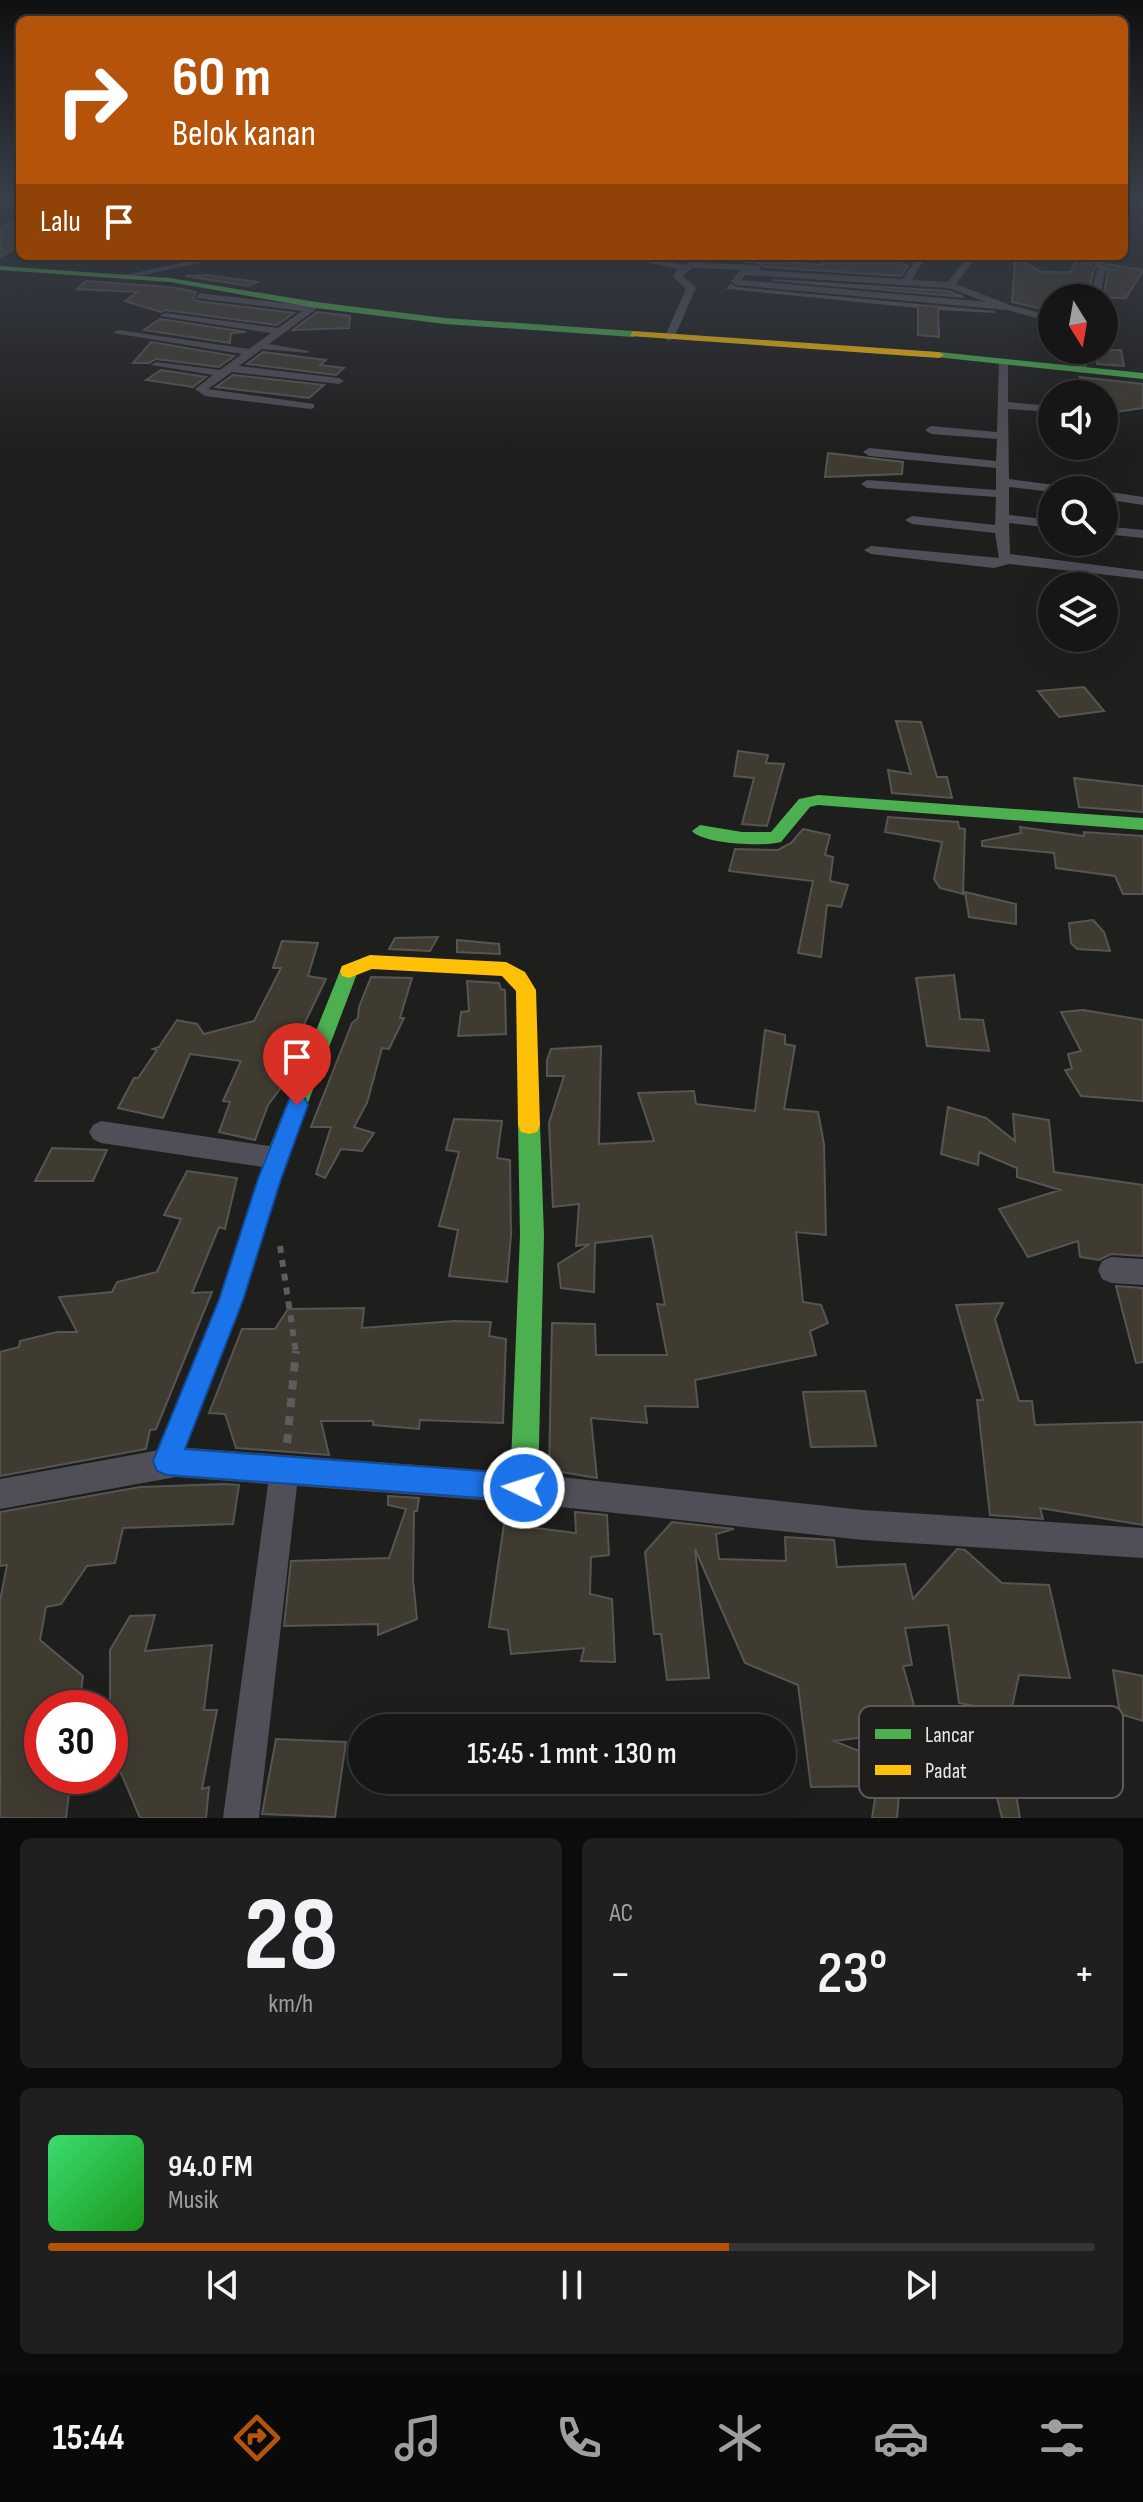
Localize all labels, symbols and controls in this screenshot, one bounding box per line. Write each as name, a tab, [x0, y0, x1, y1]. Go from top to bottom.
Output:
text: 60 m	[172, 45, 271, 112]
icon: right	[40, 48, 144, 152]
text: Belok kanan	[172, 113, 316, 156]
icon: arrive	[97, 200, 141, 244]
text: Lalu	[40, 204, 81, 240]
north arrow	[1038, 284, 1118, 364]
map controls	[1038, 284, 1118, 652]
button: sound	[1038, 380, 1118, 460]
button: search	[1038, 476, 1118, 556]
button: layers	[1038, 572, 1118, 652]
pin	[263, 1023, 331, 1105]
icon: arrive	[275, 1035, 319, 1079]
position arrow	[482, 1446, 566, 1530]
speed limit sign: 30	[24, 1690, 128, 1794]
legend	[859, 1706, 1123, 1798]
text: Lancar	[925, 1722, 974, 1749]
text: 15:45 · 1 mnt · 130 m	[467, 1736, 677, 1772]
text: Padat	[925, 1758, 967, 1785]
text: 28	[243, 1874, 338, 1999]
text: AC	[610, 1898, 633, 1929]
text: 23°	[817, 1938, 887, 2010]
text: −	[610, 1948, 631, 2001]
text: +	[1073, 1948, 1095, 2001]
text: km/h	[268, 1989, 313, 2020]
text: 94.0 FM	[168, 2149, 253, 2185]
text: Musik	[168, 2185, 218, 2216]
icon: previous	[201, 2263, 245, 2307]
icon: pause	[550, 2263, 594, 2307]
icon: next	[899, 2263, 943, 2307]
icon: directions	[229, 2410, 285, 2466]
icon: music	[390, 2410, 446, 2466]
icon: phone	[551, 2410, 607, 2466]
icon: climate	[712, 2410, 768, 2466]
icon: car	[873, 2410, 929, 2466]
icon: filters	[1034, 2410, 1090, 2466]
text: 15:44	[53, 2417, 124, 2460]

